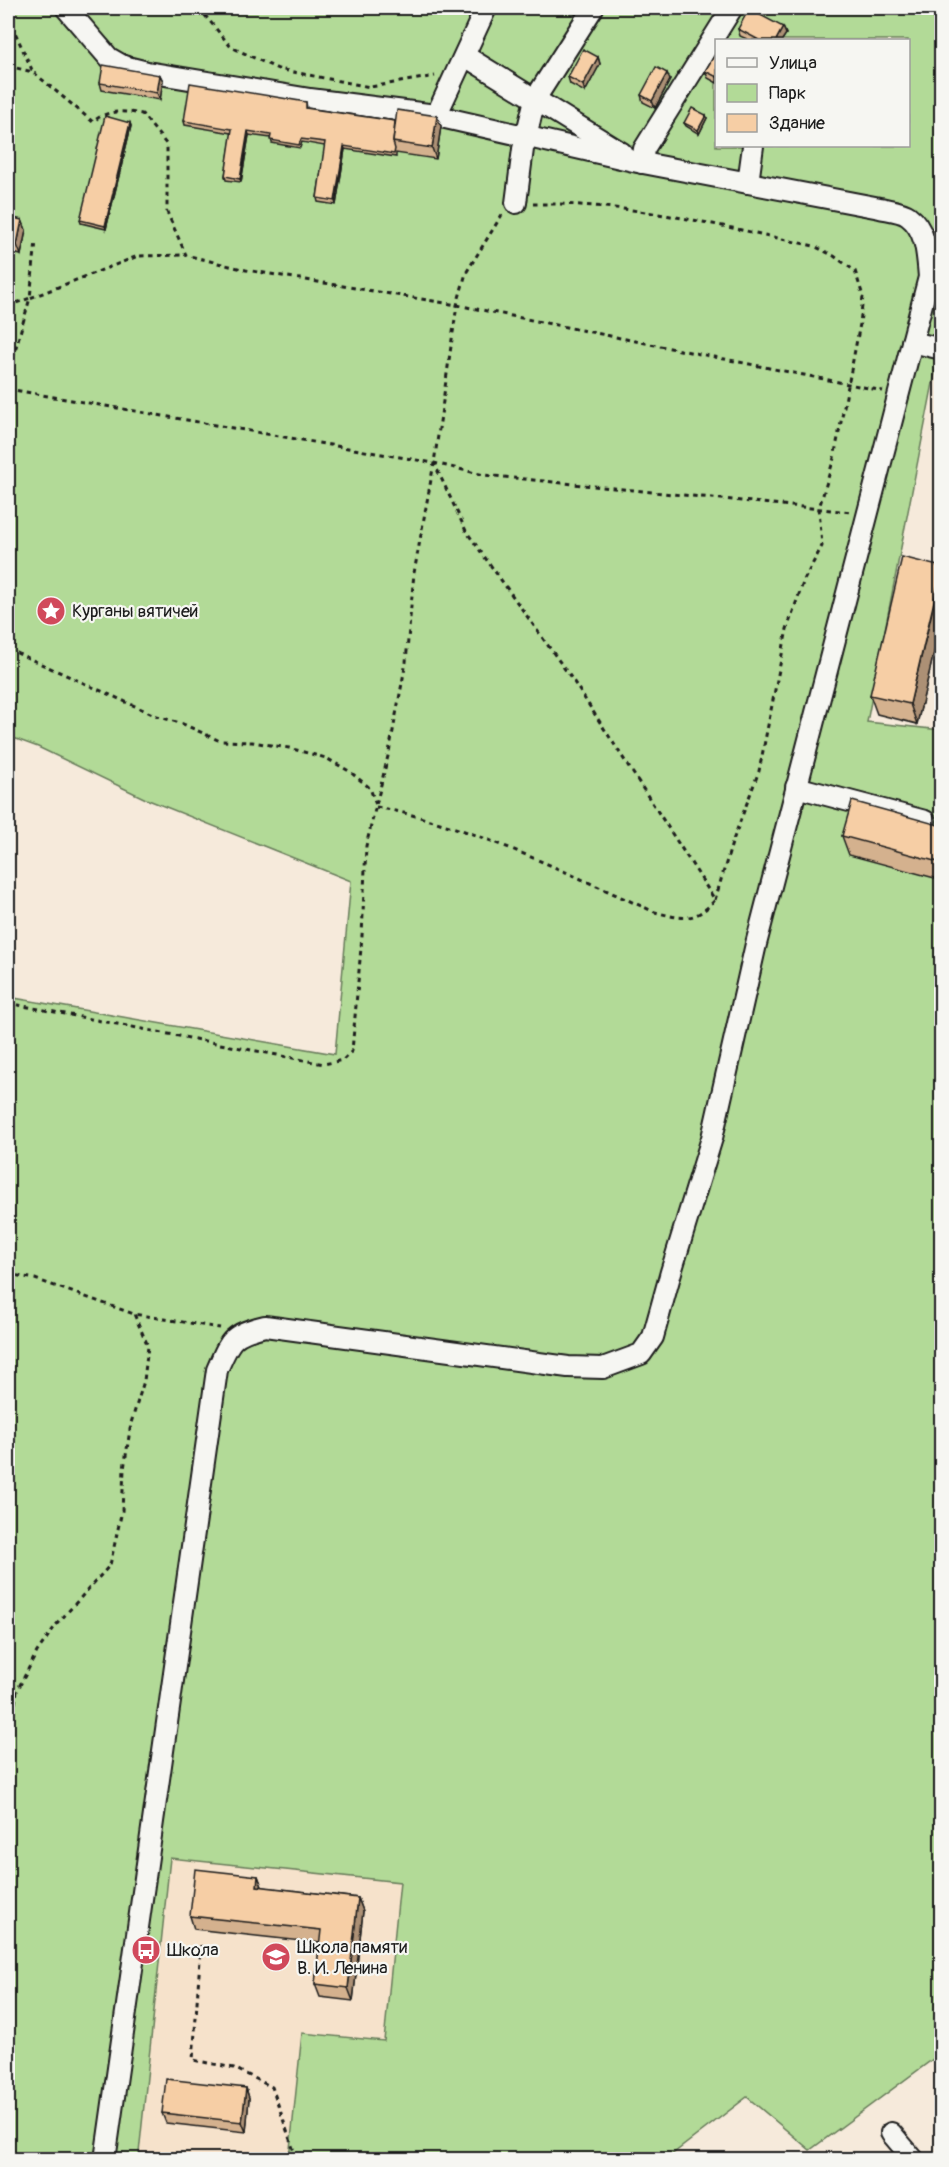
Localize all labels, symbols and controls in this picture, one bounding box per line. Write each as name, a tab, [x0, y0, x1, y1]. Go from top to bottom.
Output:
legend	[715, 39, 910, 147]
text: Улица	[769, 52, 817, 75]
text: Парк	[769, 82, 806, 105]
text: Здание	[769, 112, 825, 135]
place icon: Курганы вятичей	[35, 595, 67, 627]
place label: Курганы вятичей	[72, 600, 198, 623]
bus stop icon: Школа	[130, 1934, 162, 1966]
place label: Школа памяти В. И. Ленина	[297, 1936, 407, 1980]
place label: Школа	[167, 1939, 219, 1962]
school or university icon: Школа памяти В. И. Ленина	[260, 1941, 292, 1973]

